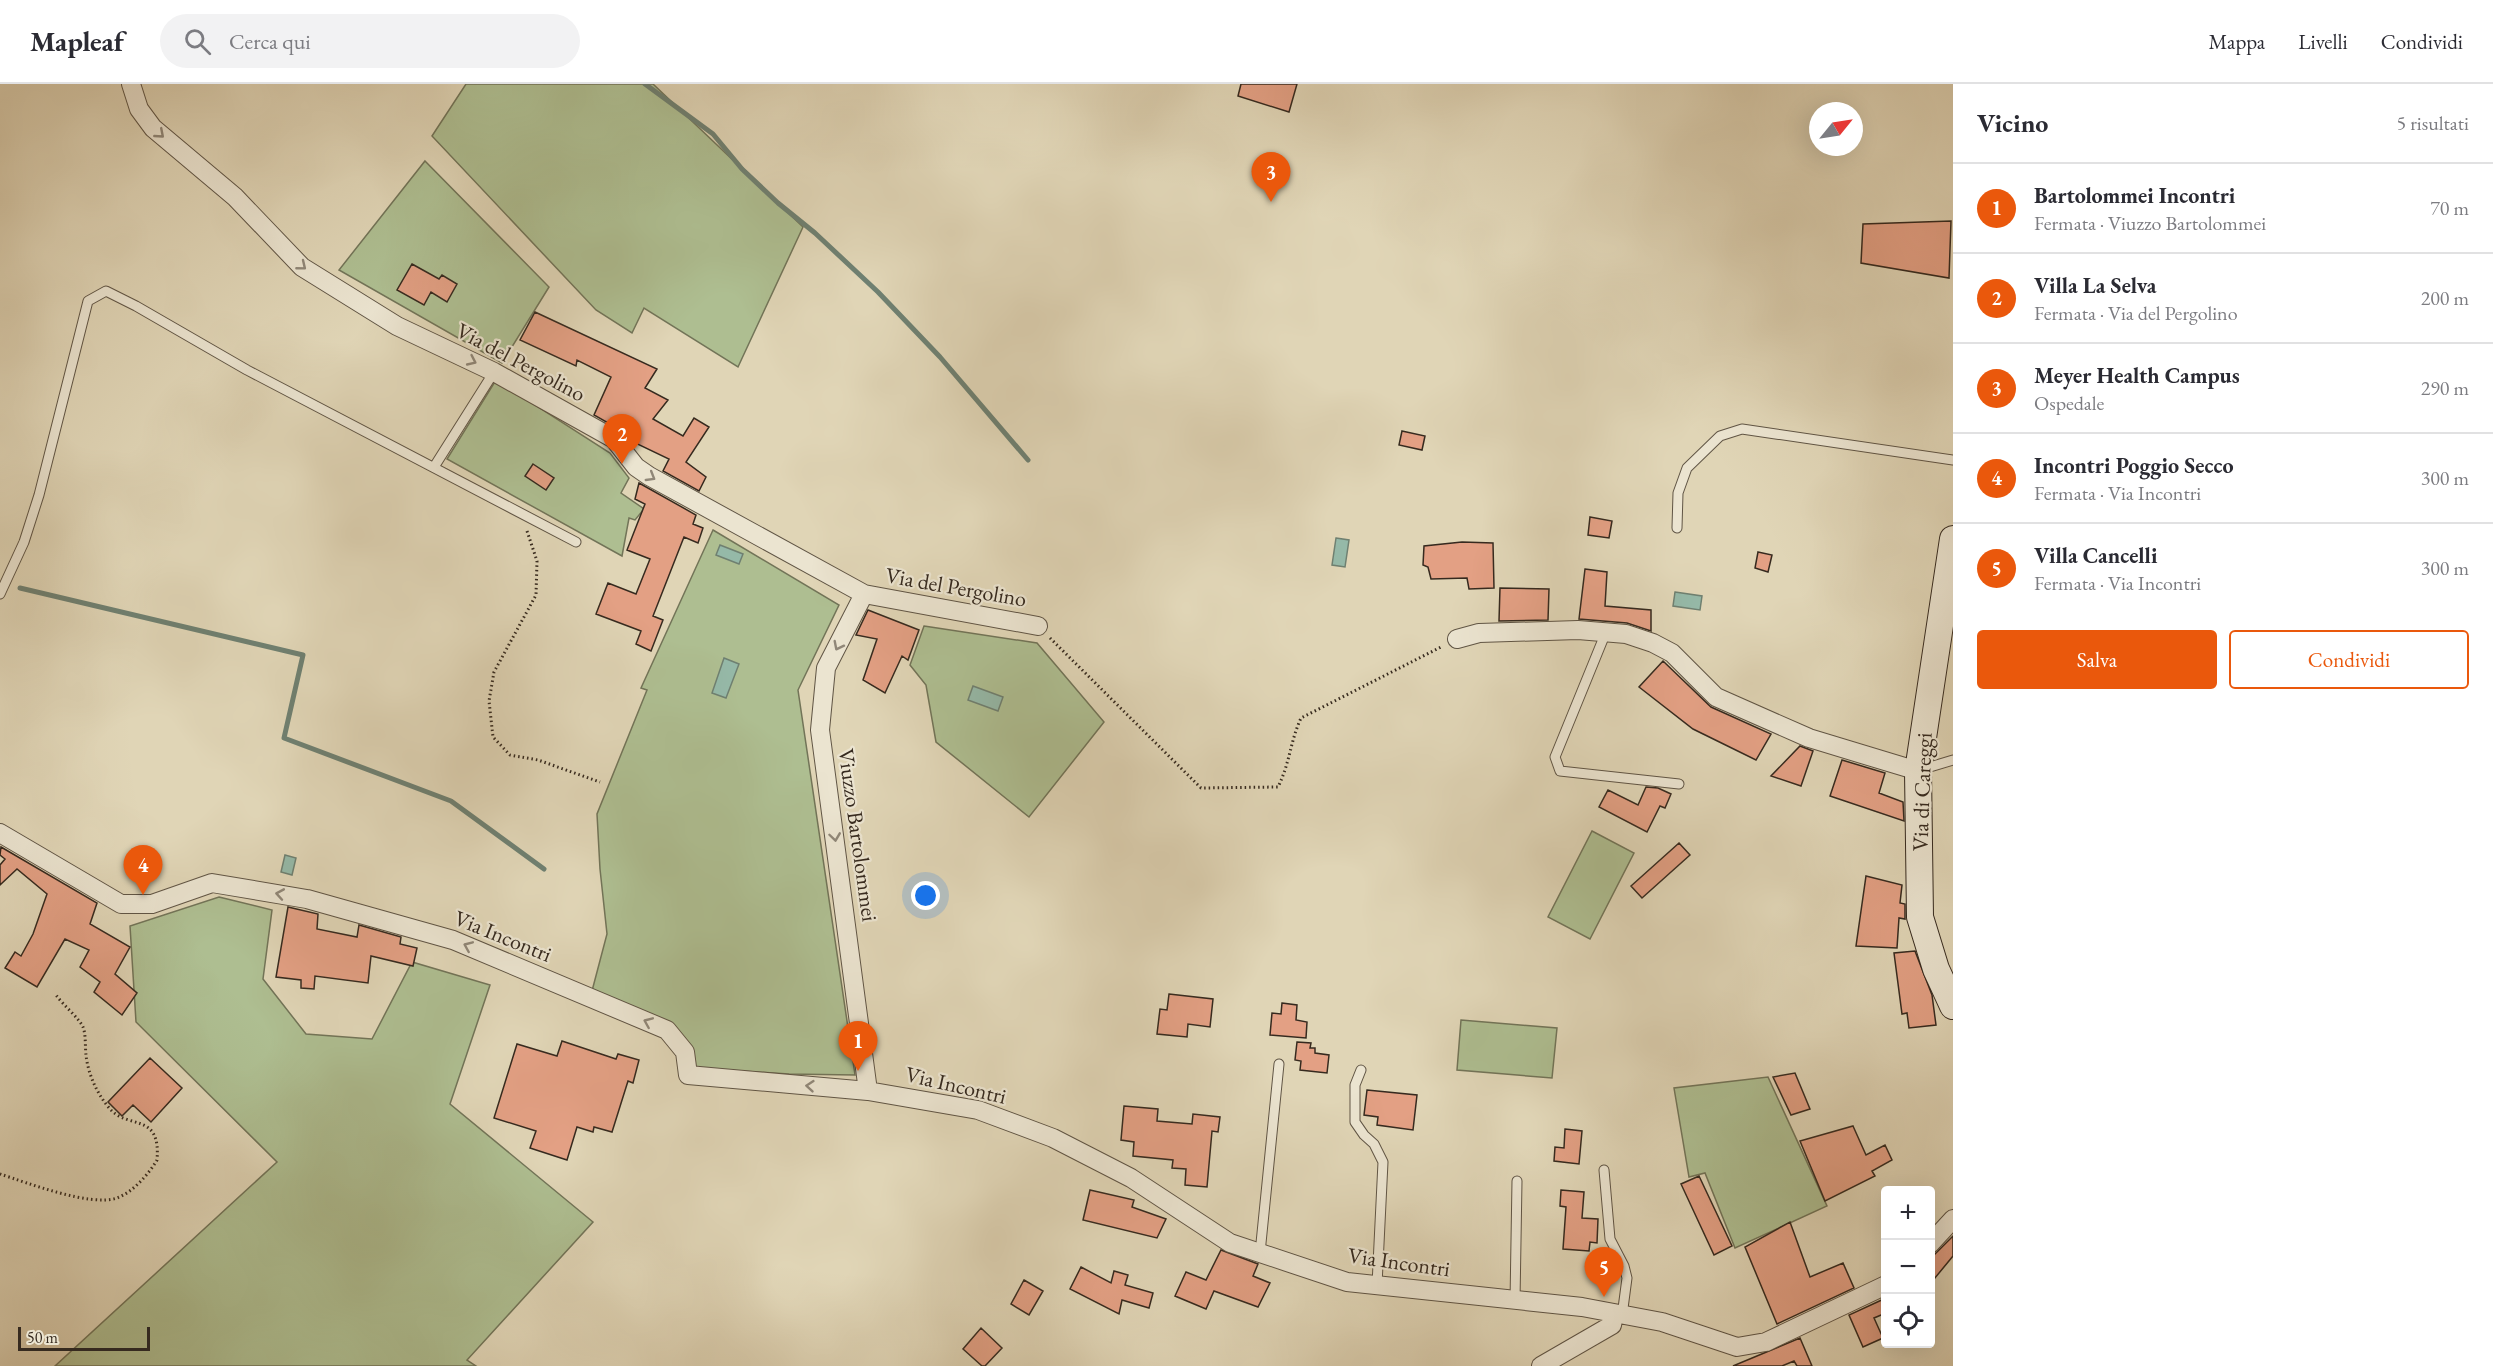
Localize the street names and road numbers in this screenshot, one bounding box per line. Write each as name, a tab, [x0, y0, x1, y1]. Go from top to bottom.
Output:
street label: Via del Pergolino	[451, 316, 591, 408]
street label: Via del Pergolino	[883, 560, 1029, 614]
street label: Via di Careggi	[1905, 732, 1939, 852]
street label: Viuzzo Bartolommei	[832, 747, 884, 923]
street label: Via Incontri	[450, 903, 556, 969]
street label: Via Incontri	[903, 1059, 1009, 1111]
street label: Via Incontri	[1346, 1240, 1452, 1284]

